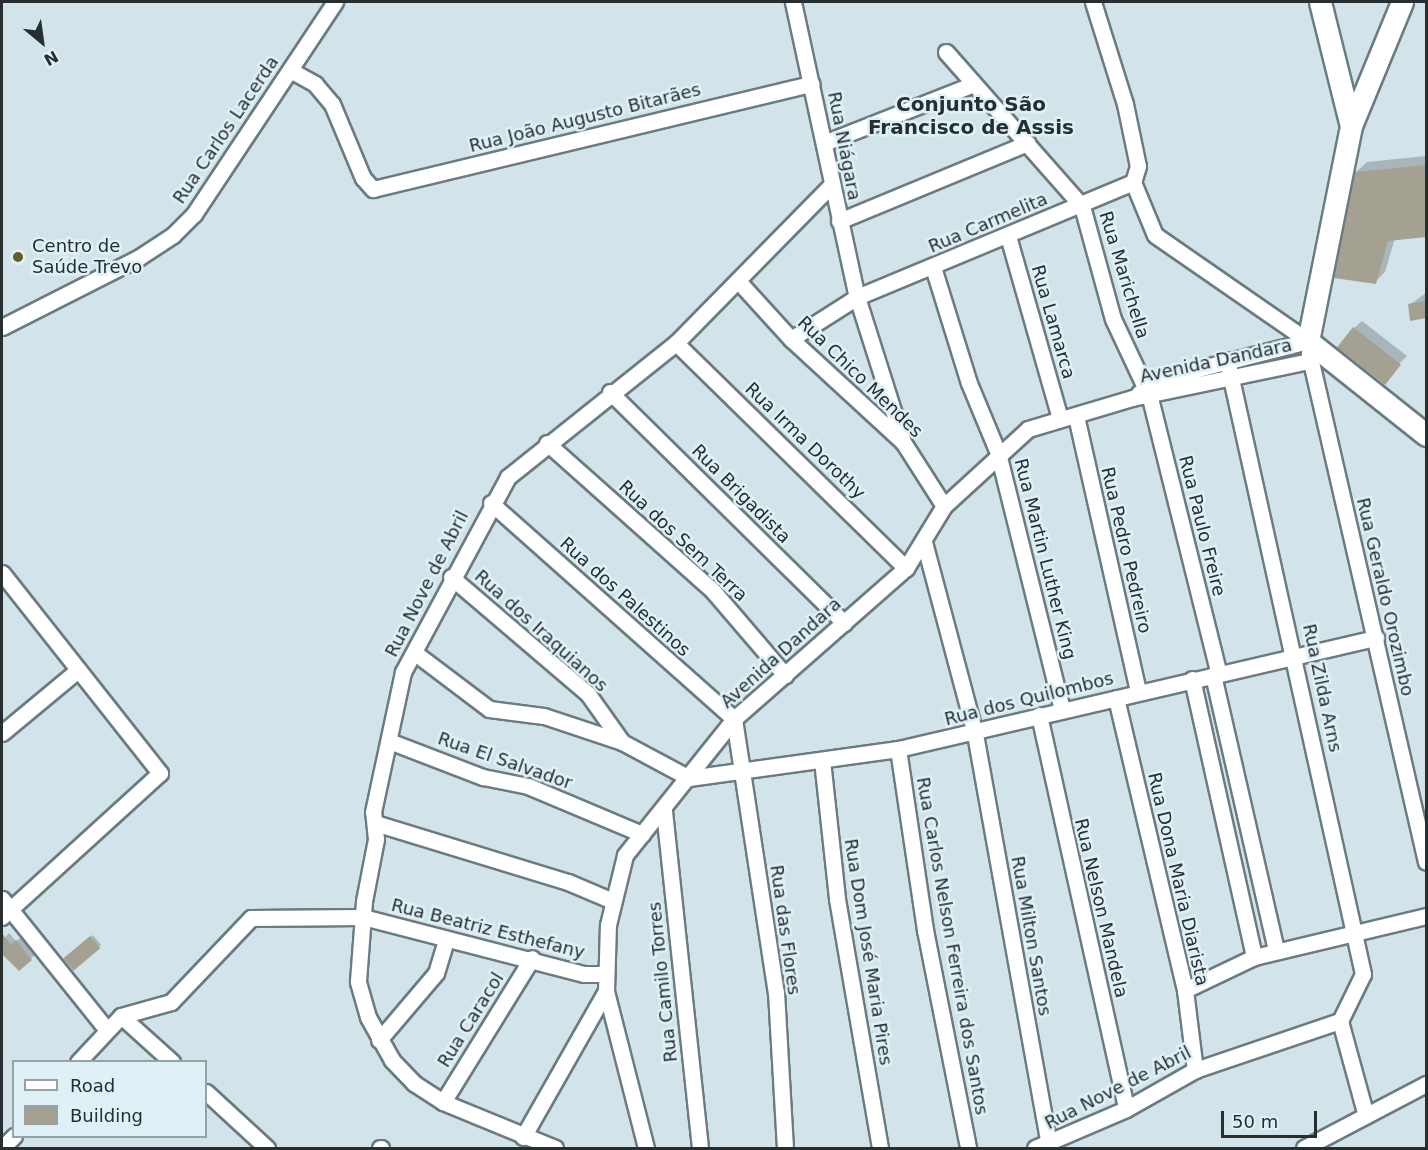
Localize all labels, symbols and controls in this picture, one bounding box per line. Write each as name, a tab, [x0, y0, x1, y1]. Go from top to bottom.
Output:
north arrow	[12, 12, 72, 72]
text: N	[41, 47, 61, 70]
street label: Rua Carlos Lacerda	[169, 52, 283, 208]
street label: Rua João Augusto Bitarães	[467, 79, 703, 157]
street label: Rua Niágara	[823, 90, 865, 202]
district label: Conjunto São Francisco de Assis	[868, 92, 1074, 139]
street label: Rua Carmelita	[925, 188, 1051, 258]
street label: Rua Marichella	[1094, 209, 1154, 341]
place label: Centro de Saúde Trevo	[32, 236, 142, 278]
marker: Centro de Saúde Trevo	[9, 248, 27, 266]
street label: Rua Lamarca	[1026, 263, 1080, 381]
street label: Rua Chico Mendes	[793, 312, 927, 442]
street label: Avenida Dandara	[1138, 334, 1294, 388]
street label: Rua Irma Dorothy	[740, 378, 870, 504]
street label: Rua Brigadista	[687, 440, 795, 548]
street label: Rua Paulo Freire	[1174, 453, 1230, 599]
street label: Rua Martin Luther King	[1010, 456, 1080, 662]
street label: Rua Pedro Pedreiro	[1096, 465, 1156, 635]
street label: Rua dos Sem Terra	[614, 476, 752, 606]
street label: Rua Geraldo Orozimbo	[1352, 496, 1418, 698]
street label: Rua Nove de Abril	[381, 507, 473, 661]
street label: Rua dos Palestinos	[555, 533, 695, 661]
street label: Rua dos Iraquianos	[470, 565, 612, 697]
street label: Avenida Dandara	[716, 593, 846, 713]
street label: Rua Zilda Arns	[1298, 622, 1346, 754]
street label: Rua dos Quilombos	[942, 668, 1116, 730]
street label: Rua El Salvador	[435, 728, 575, 794]
street label: Rua Dona Maria Diarista	[1143, 770, 1213, 988]
street label: Rua Carlos Nelson Ferreira dos Santos	[912, 775, 992, 1117]
street label: Rua Nelson Mandela	[1070, 816, 1132, 1000]
street label: Rua Dom José Maria Pires	[839, 837, 897, 1067]
street label: Rua Milton Santos	[1006, 854, 1056, 1018]
street label: Rua das Flores	[765, 864, 805, 996]
street label: Rua Beatriz Esthefany	[389, 894, 587, 964]
street label: Rua Camilo Torres	[644, 901, 682, 1063]
street label: Rua Caracol	[433, 969, 509, 1071]
street label: Rua Nove de Abril	[1041, 1042, 1195, 1134]
legend	[12, 1060, 207, 1138]
text: Road	[70, 1075, 115, 1096]
scale bar	[1224, 1099, 1320, 1137]
text: Building	[70, 1105, 143, 1126]
text: 50 m	[1232, 1111, 1278, 1132]

